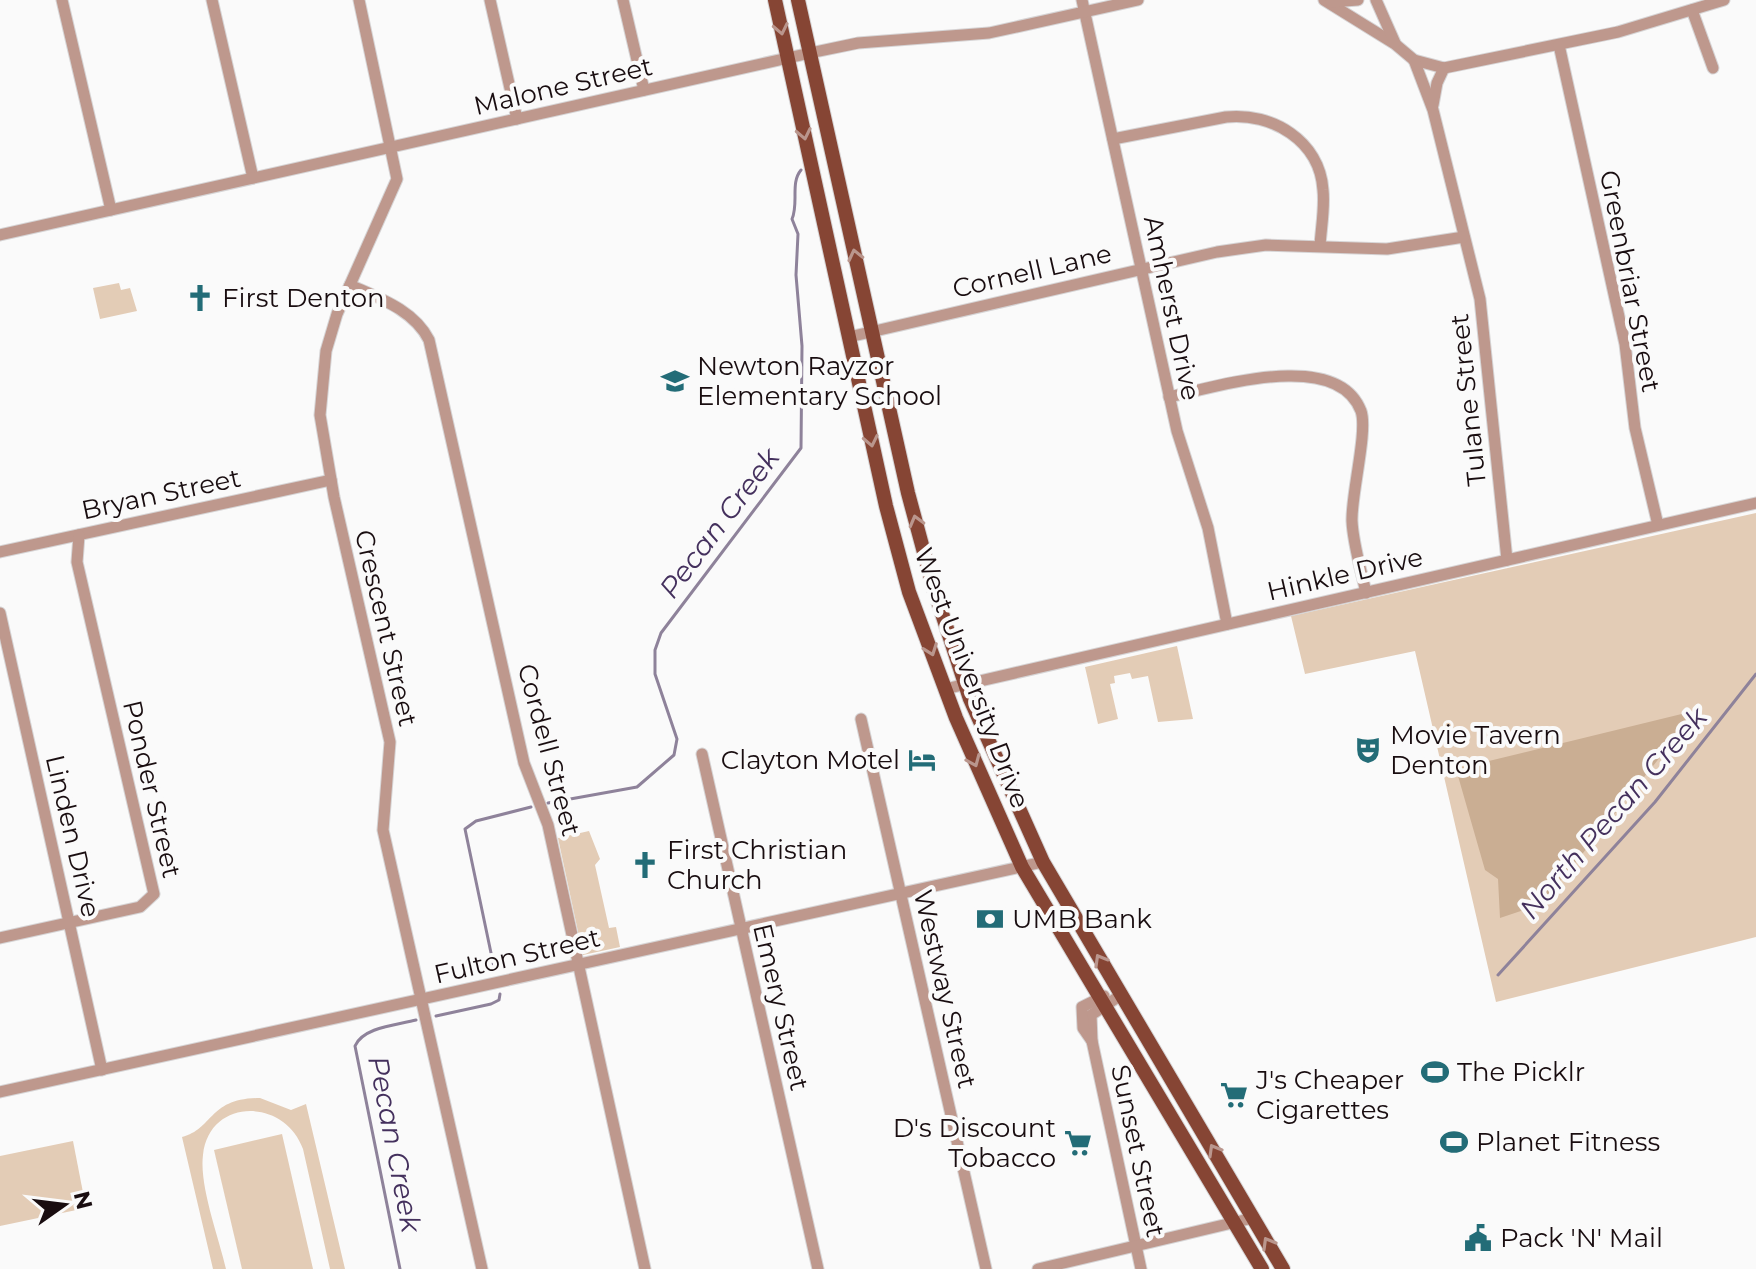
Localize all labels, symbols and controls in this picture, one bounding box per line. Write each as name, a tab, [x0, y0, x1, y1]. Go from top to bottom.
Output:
one-way arrow	[772, 22, 789, 35]
street label: Malone Street	[471, 50, 655, 122]
one-way arrow	[795, 127, 812, 141]
street label: Greenbriar Street	[1593, 167, 1667, 395]
street label: Amherst Drive	[1137, 213, 1207, 403]
street label: Cornell Lane	[949, 237, 1115, 305]
one-way arrow	[848, 249, 865, 263]
place label: First Denton	[222, 282, 385, 314]
church icon: First Denton	[185, 283, 215, 313]
street label: Tulane Street	[1443, 312, 1493, 488]
place label: Newton Rayzor Elementary School	[697, 350, 942, 412]
school or university icon: Newton Rayzor Elementary School	[660, 366, 690, 396]
one-way arrow	[862, 434, 879, 447]
water label: Pecan Creek	[652, 440, 787, 605]
street label: Bryan Street	[79, 462, 243, 526]
one-way arrow	[908, 514, 925, 528]
street label: Crescent Street	[348, 527, 424, 729]
street label: Hinkle Drive	[1264, 541, 1426, 607]
street label: West University Drive	[908, 543, 1036, 813]
one-way arrow	[921, 642, 937, 656]
street label: Cordell Street	[511, 660, 587, 840]
street label: Ponder Street	[116, 697, 188, 881]
water label: North Pecan Creek	[1512, 699, 1715, 925]
place label: Movie Tavern Denton	[1390, 719, 1561, 781]
theatre icon: Movie Tavern Denton	[1353, 735, 1383, 765]
place label: Clayton Motel	[721, 744, 900, 776]
hotel icon: Clayton Motel	[907, 745, 937, 775]
street label: Linden Drive	[39, 752, 107, 920]
one-way arrow	[964, 753, 980, 767]
place label: First Christian Church	[667, 834, 847, 896]
church icon: First Christian Church	[630, 850, 660, 880]
street label: Westway Street	[907, 887, 983, 1091]
place label: UMB Bank	[1012, 903, 1152, 935]
bank icon: UMB Bank	[975, 904, 1005, 934]
street label: Emery Street	[746, 920, 816, 1094]
street label: Fulton Street	[431, 921, 603, 991]
one-way arrow	[1094, 954, 1110, 969]
water label: Pecan Creek	[361, 1053, 429, 1236]
place label: The Picklr	[1457, 1056, 1585, 1088]
sports icon: The Picklr	[1420, 1057, 1450, 1087]
street label: Sunset Street	[1104, 1062, 1172, 1240]
place label: J's Cheaper Cigarettes	[1255, 1064, 1404, 1126]
supermarket icon: J's Cheaper Cigarettes	[1219, 1080, 1249, 1110]
place label: D's Discount Tobacco	[893, 1112, 1056, 1174]
place label: Planet Fitness	[1476, 1126, 1660, 1158]
sports icon: Planet Fitness	[1439, 1127, 1469, 1157]
supermarket icon: D's Discount Tobacco	[1063, 1128, 1093, 1158]
one-way arrow	[1208, 1144, 1224, 1159]
north arrow	[24, 1165, 104, 1245]
text: N	[68, 1188, 98, 1212]
place label: Pack 'N' Mail	[1500, 1222, 1663, 1254]
public building icon: Pack 'N' Mail	[1463, 1223, 1493, 1253]
one-way arrow	[1262, 1237, 1278, 1252]

